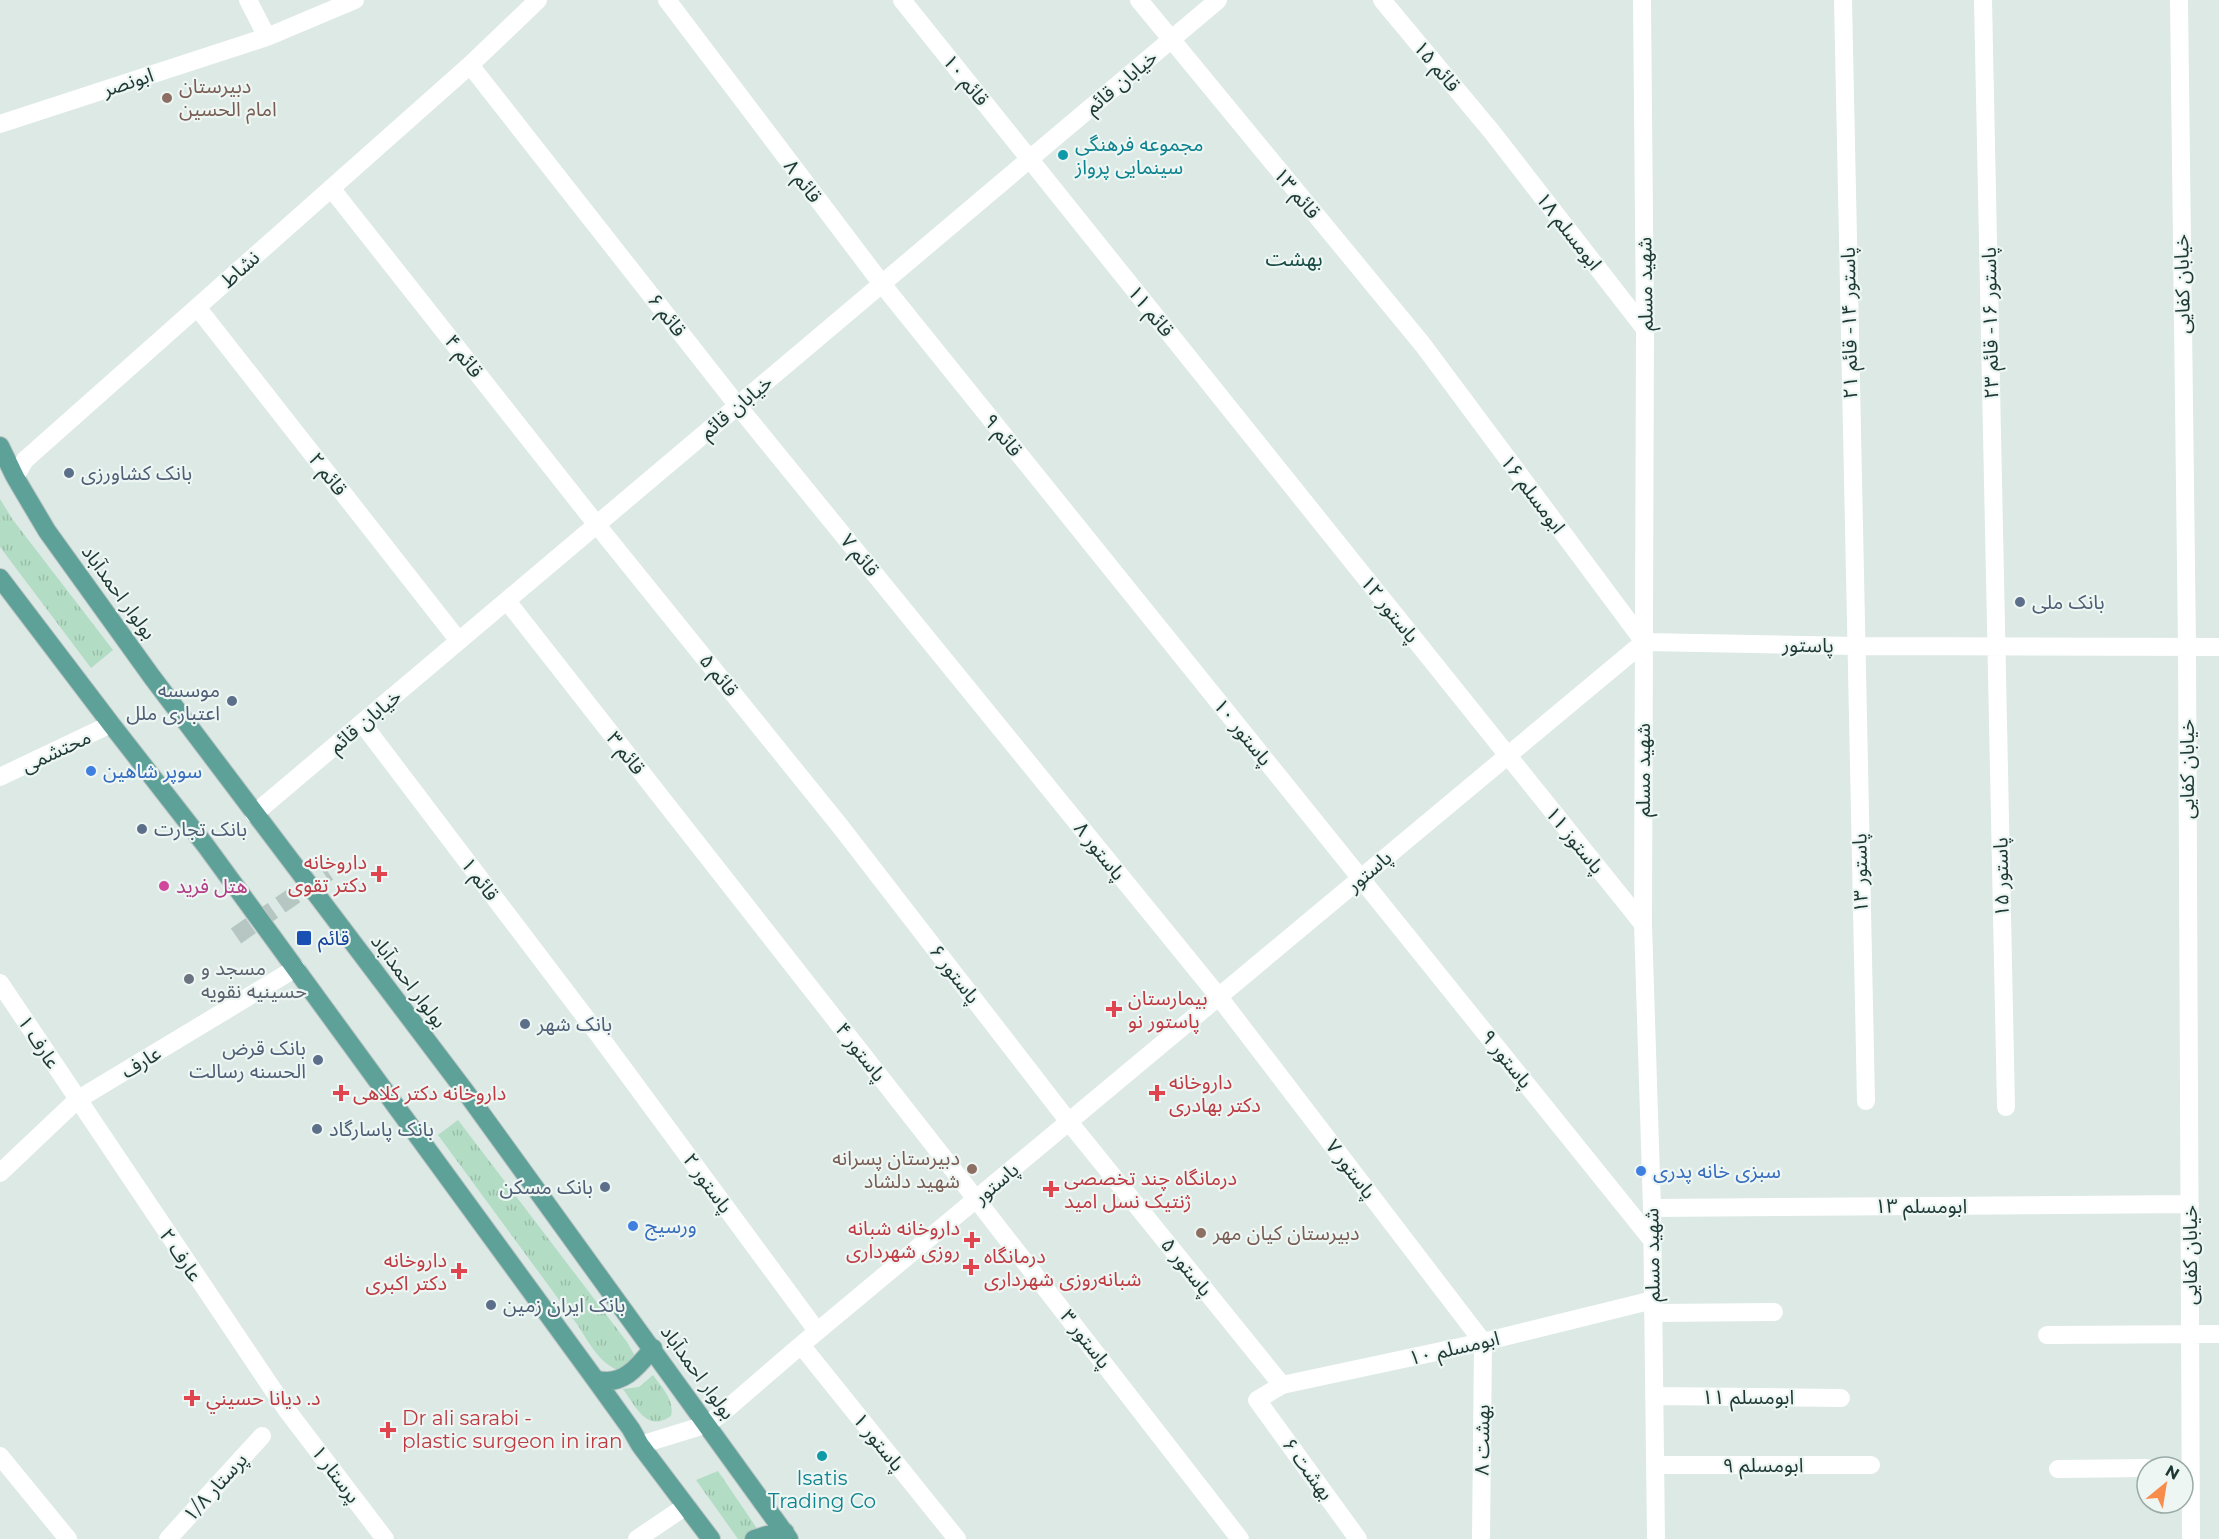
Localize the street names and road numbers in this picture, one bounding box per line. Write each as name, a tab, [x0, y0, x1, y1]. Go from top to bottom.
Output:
street label: قائم ۱۵	[1406, 35, 1465, 98]
street label: خیابان قائم	[1080, 45, 1164, 121]
street label: قائم ۱۰	[936, 49, 994, 113]
street label: ابونصر	[99, 63, 156, 102]
street label: قائم ۸	[777, 155, 827, 209]
street label: قائم ۱۳	[1266, 162, 1325, 225]
street label: ابومسلم ۱۸	[1529, 187, 1607, 277]
street label: خیابان کفایی	[2169, 234, 2195, 334]
street label: شهید مسلم	[1632, 237, 1661, 331]
street label: نشاط	[216, 245, 264, 293]
street label: پاستور ۱۴- قائم ۲۱	[1836, 247, 1865, 399]
street label: پاستور ۱۶- قائم ۲۳	[1977, 247, 2006, 399]
street label: قائم ۱۱	[1121, 280, 1179, 344]
street label: قائم ۶	[640, 289, 691, 343]
street label: قائم ۴	[437, 330, 488, 384]
street label: خیابان قائم	[695, 370, 779, 446]
street label: قائم ۹	[976, 409, 1027, 463]
street label: قائم ۲	[301, 448, 352, 502]
street label: ابومسلم ۱۶	[1493, 450, 1570, 540]
street label: قائم ۷	[833, 529, 884, 583]
street label: بولوار احمدآباد	[77, 540, 161, 644]
street label: پاستور ۱۲	[1355, 570, 1424, 648]
street label: پاستور	[1781, 633, 1834, 659]
street label: قائم ۵	[692, 649, 743, 703]
street label: خیابان قائم	[324, 684, 408, 760]
street label: پاستور ۱۰	[1208, 693, 1277, 771]
street label: خیابان کفایی	[2175, 719, 2199, 819]
street label: شهید مسلم	[1631, 723, 1658, 817]
street label: محتشمی	[17, 724, 95, 778]
street label: قائم ۳	[599, 727, 650, 781]
street label: پاستوز ۱۱	[1540, 801, 1609, 879]
street label: پاستور ۸	[1068, 817, 1131, 886]
street label: پاستور ۱۳	[1847, 833, 1874, 913]
street label: پاستور ۱۵	[1988, 837, 2015, 917]
street label: پاستور	[1341, 845, 1397, 898]
street label: قائم ۱	[454, 853, 504, 907]
street label: بولوار احمدآباد	[366, 929, 452, 1033]
street label: پاستور ۶	[924, 940, 986, 1009]
street label: عارف ۱	[13, 1011, 65, 1073]
street label: پاستور ۴	[830, 1018, 892, 1087]
street label: پاستور ۹	[1475, 1025, 1538, 1094]
street label: عارف	[117, 1041, 165, 1083]
street label: پاستور ۷	[1320, 1134, 1381, 1204]
street label: پاستور ۲	[677, 1148, 738, 1218]
street label: پاستور	[968, 1157, 1024, 1210]
street label: ابومسلم ۱۳	[1875, 1194, 1967, 1221]
street label: خیابان کفایی	[2178, 1205, 2202, 1305]
street label: شهید مسلم	[1639, 1208, 1668, 1302]
street label: عارف ۲	[155, 1224, 207, 1286]
street label: پاستور ۵	[1155, 1233, 1218, 1302]
street label: پاستور ۳	[1055, 1305, 1117, 1374]
street label: بولوار احمدآباد	[656, 1320, 740, 1424]
street label: ابومسلم ۱۰	[1406, 1326, 1502, 1373]
street label: ابومسلم ۱۱	[1702, 1385, 1794, 1412]
street label: بهشت ۸	[1469, 1404, 1495, 1476]
street label: پاستور ۱	[847, 1408, 910, 1477]
street label: بهشت ۶	[1277, 1433, 1339, 1505]
street label: پرستار ۱	[306, 1440, 366, 1508]
street label: پرستار ۱/۸	[178, 1448, 253, 1527]
street label: ابومسلم ۹	[1722, 1453, 1804, 1480]

